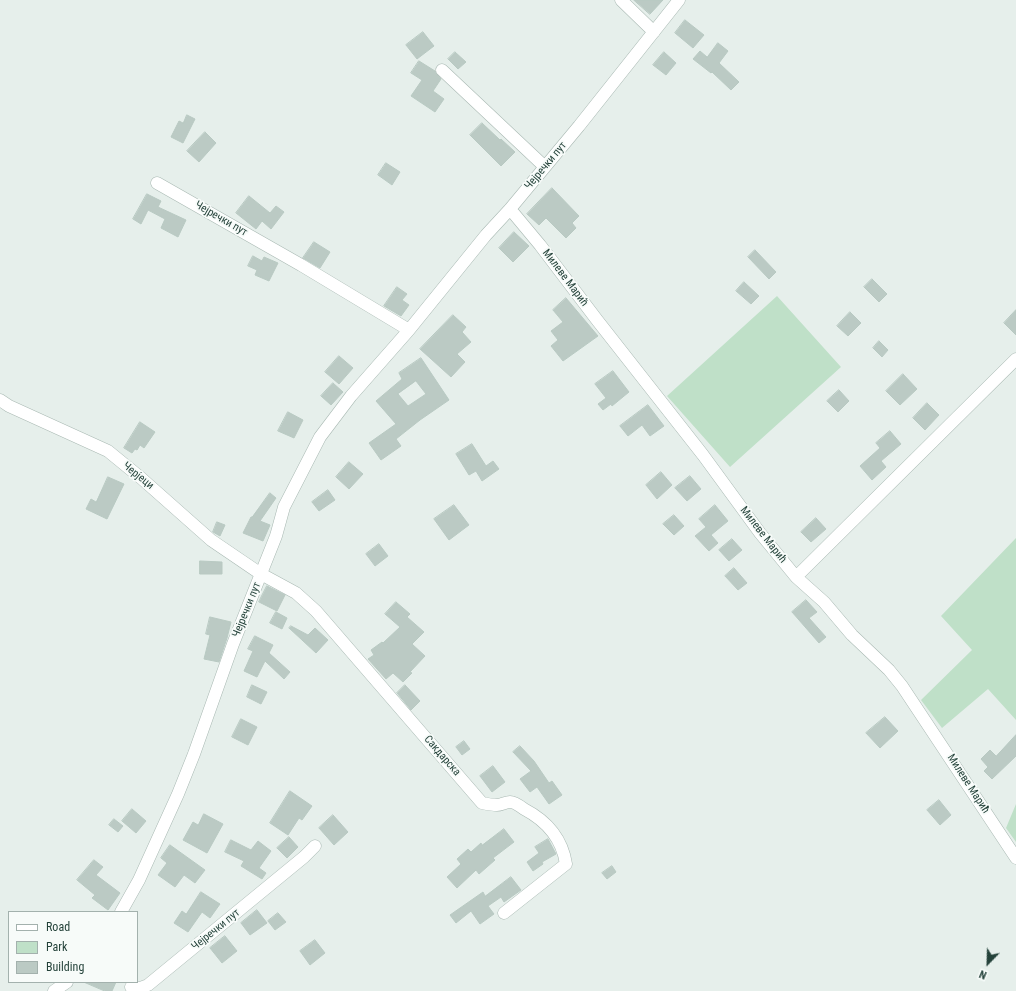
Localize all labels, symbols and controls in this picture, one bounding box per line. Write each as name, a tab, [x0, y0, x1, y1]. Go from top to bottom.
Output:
street label: Чејречки пут	[522, 139, 570, 193]
street label: Чејречки пут	[192, 199, 250, 239]
street label: Милеве Мaрић	[539, 247, 591, 309]
street label: Черјеци	[120, 459, 156, 493]
street label: Милеве Мaрић	[737, 504, 789, 566]
street label: Чејречки пут	[230, 580, 264, 640]
street label: Сакдарска	[421, 733, 463, 779]
street label: Милеве Мaрић	[944, 752, 992, 816]
street label: Чејречки пут	[189, 907, 243, 953]
legend	[8, 911, 138, 983]
text: Road	[46, 920, 70, 934]
text: Park	[46, 940, 67, 954]
north arrow	[968, 943, 1008, 983]
text: Building	[46, 960, 84, 974]
text: N	[977, 967, 989, 982]

